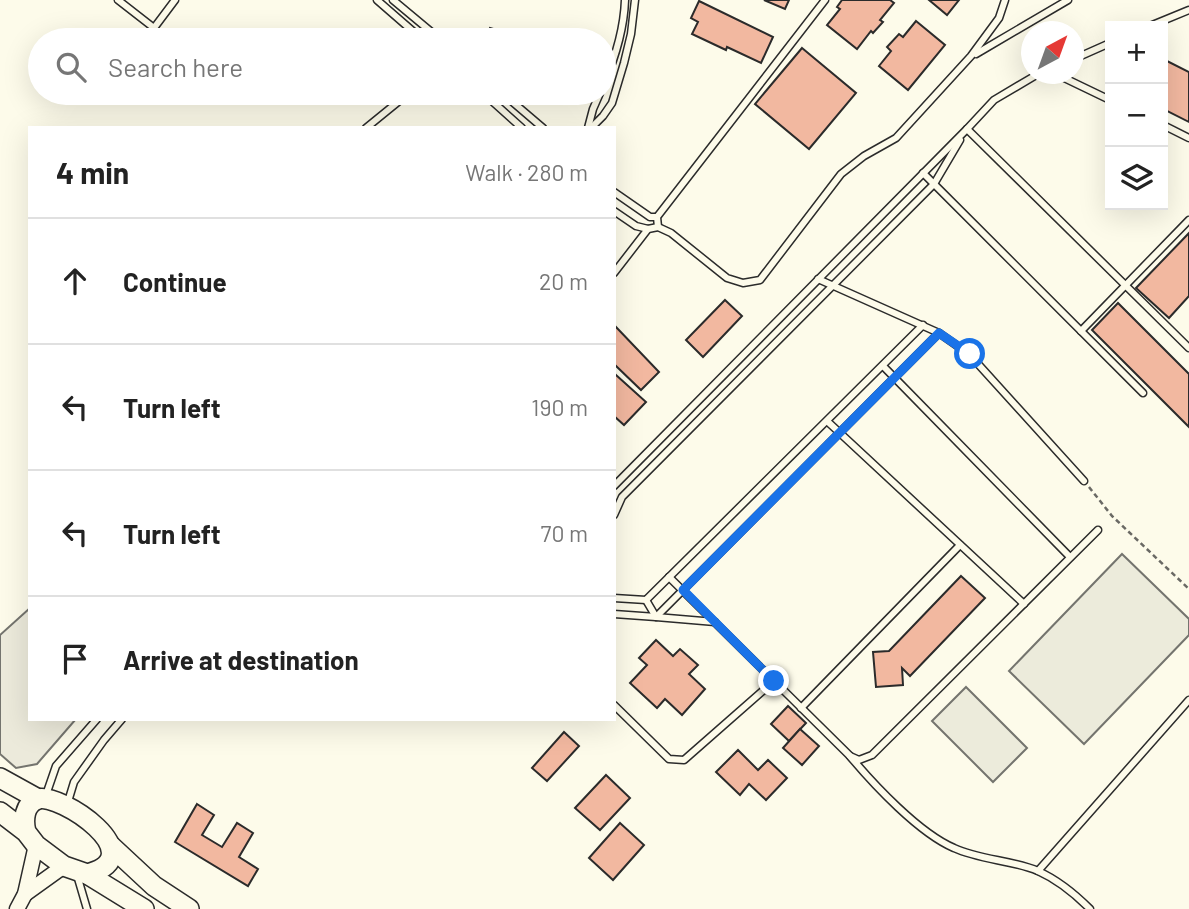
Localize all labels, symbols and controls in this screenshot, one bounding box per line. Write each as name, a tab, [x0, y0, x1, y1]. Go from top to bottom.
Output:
north arrow	[1021, 21, 1084, 84]
map controls	[1105, 21, 1168, 210]
button: +	[1105, 21, 1168, 84]
search box	[28, 28, 616, 105]
icon: search	[52, 48, 90, 86]
text: Search here	[108, 51, 243, 82]
button: −	[1105, 84, 1168, 147]
button: layers	[1105, 147, 1168, 210]
text: 4 min	[56, 154, 129, 190]
text: Walk · 280 m	[465, 158, 588, 186]
icon: ahead	[56, 262, 94, 300]
text: Continue	[123, 266, 227, 297]
text: 20 m	[539, 267, 588, 295]
route start	[954, 338, 985, 369]
icon: left	[56, 388, 94, 426]
text: Turn left	[123, 392, 221, 423]
text: 190 m	[531, 393, 588, 421]
icon: left	[56, 514, 94, 552]
text: Turn left	[123, 518, 221, 549]
text: 70 m	[541, 519, 588, 547]
icon: arrive	[56, 640, 94, 678]
text: Arrive at destination	[123, 644, 359, 675]
route end	[758, 665, 789, 696]

